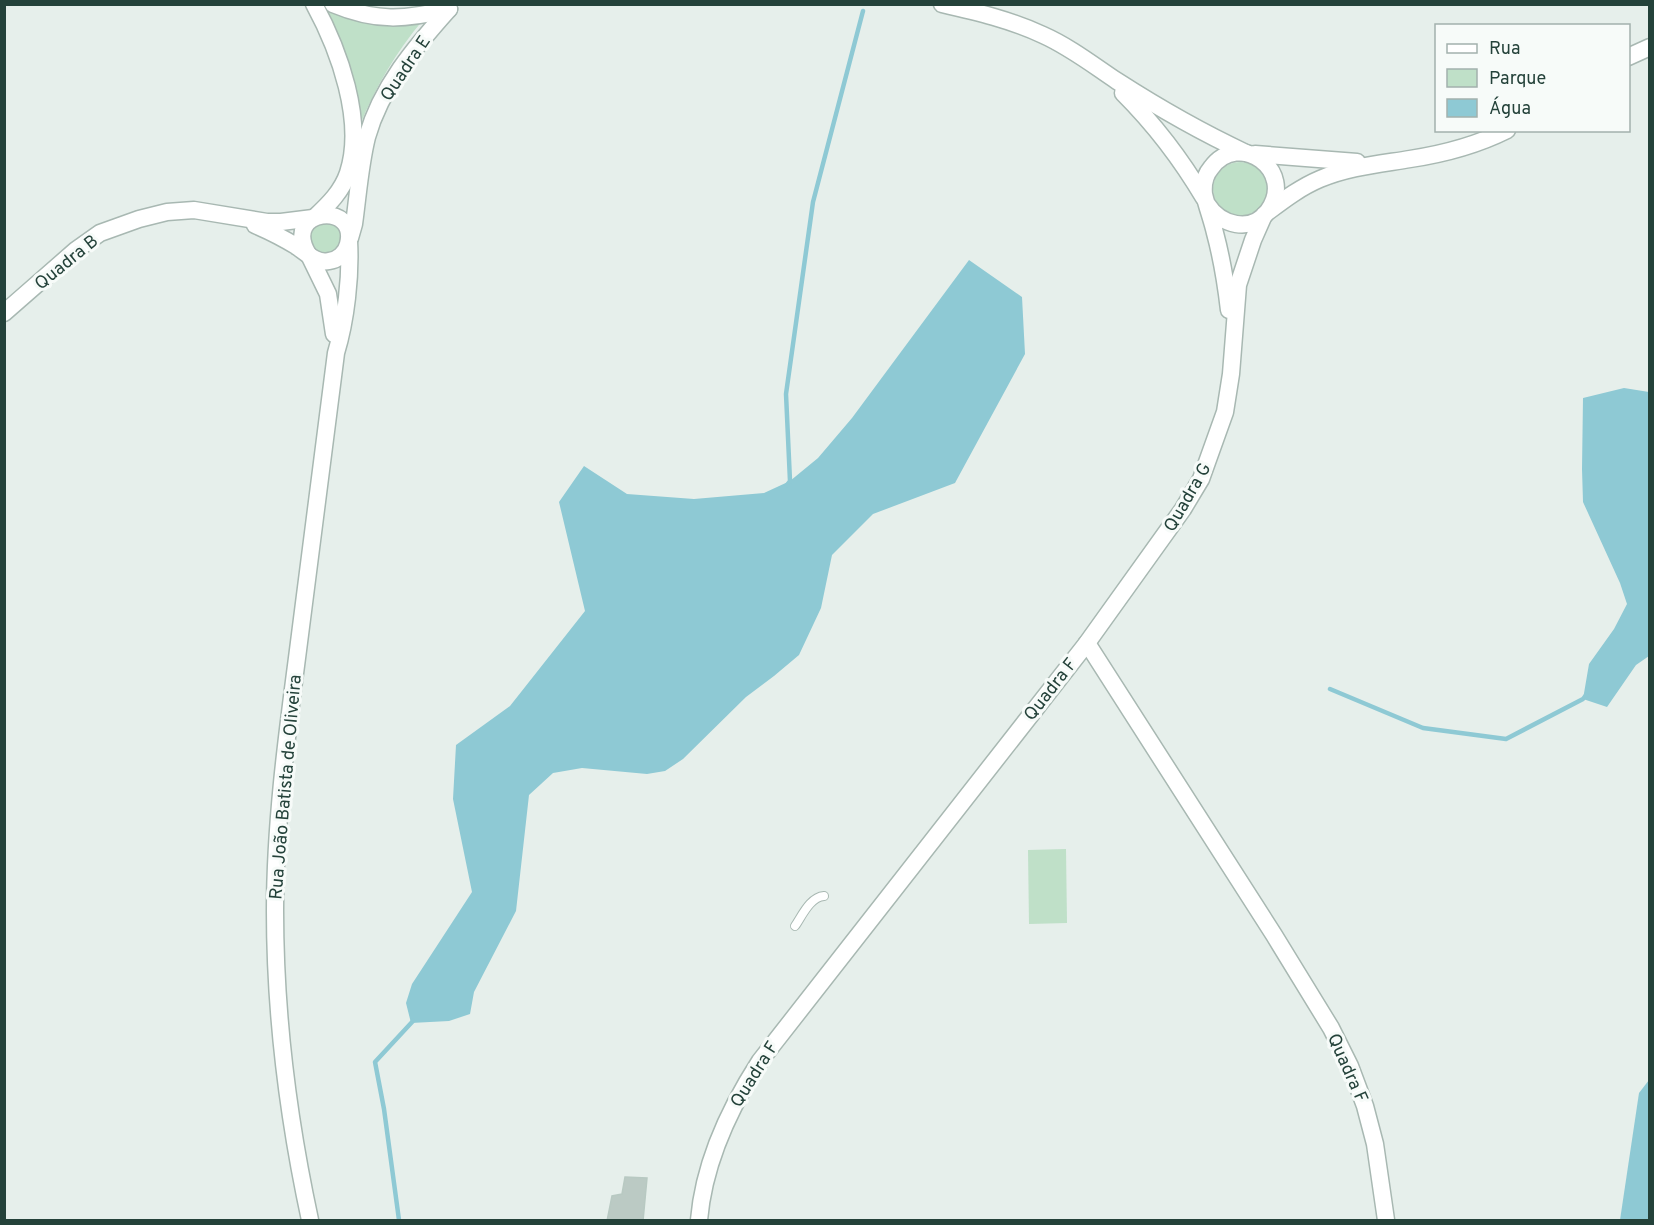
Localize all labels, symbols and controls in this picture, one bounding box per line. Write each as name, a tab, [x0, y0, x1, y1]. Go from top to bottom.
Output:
legend	[1435, 24, 1630, 132]
street label: Quadra E	[376, 32, 437, 106]
text: Rua	[1489, 38, 1520, 61]
text: Parque	[1489, 68, 1546, 91]
text: Água	[1489, 96, 1531, 121]
street label: Quadra B	[30, 231, 103, 296]
street label: Quadra G	[1159, 459, 1217, 536]
street label: Quadra F	[1019, 654, 1083, 726]
street label: Rua João Batista de Oliveira	[265, 674, 308, 901]
street label: Quadra F	[1321, 1030, 1372, 1107]
street label: Quadra F	[726, 1037, 785, 1112]

